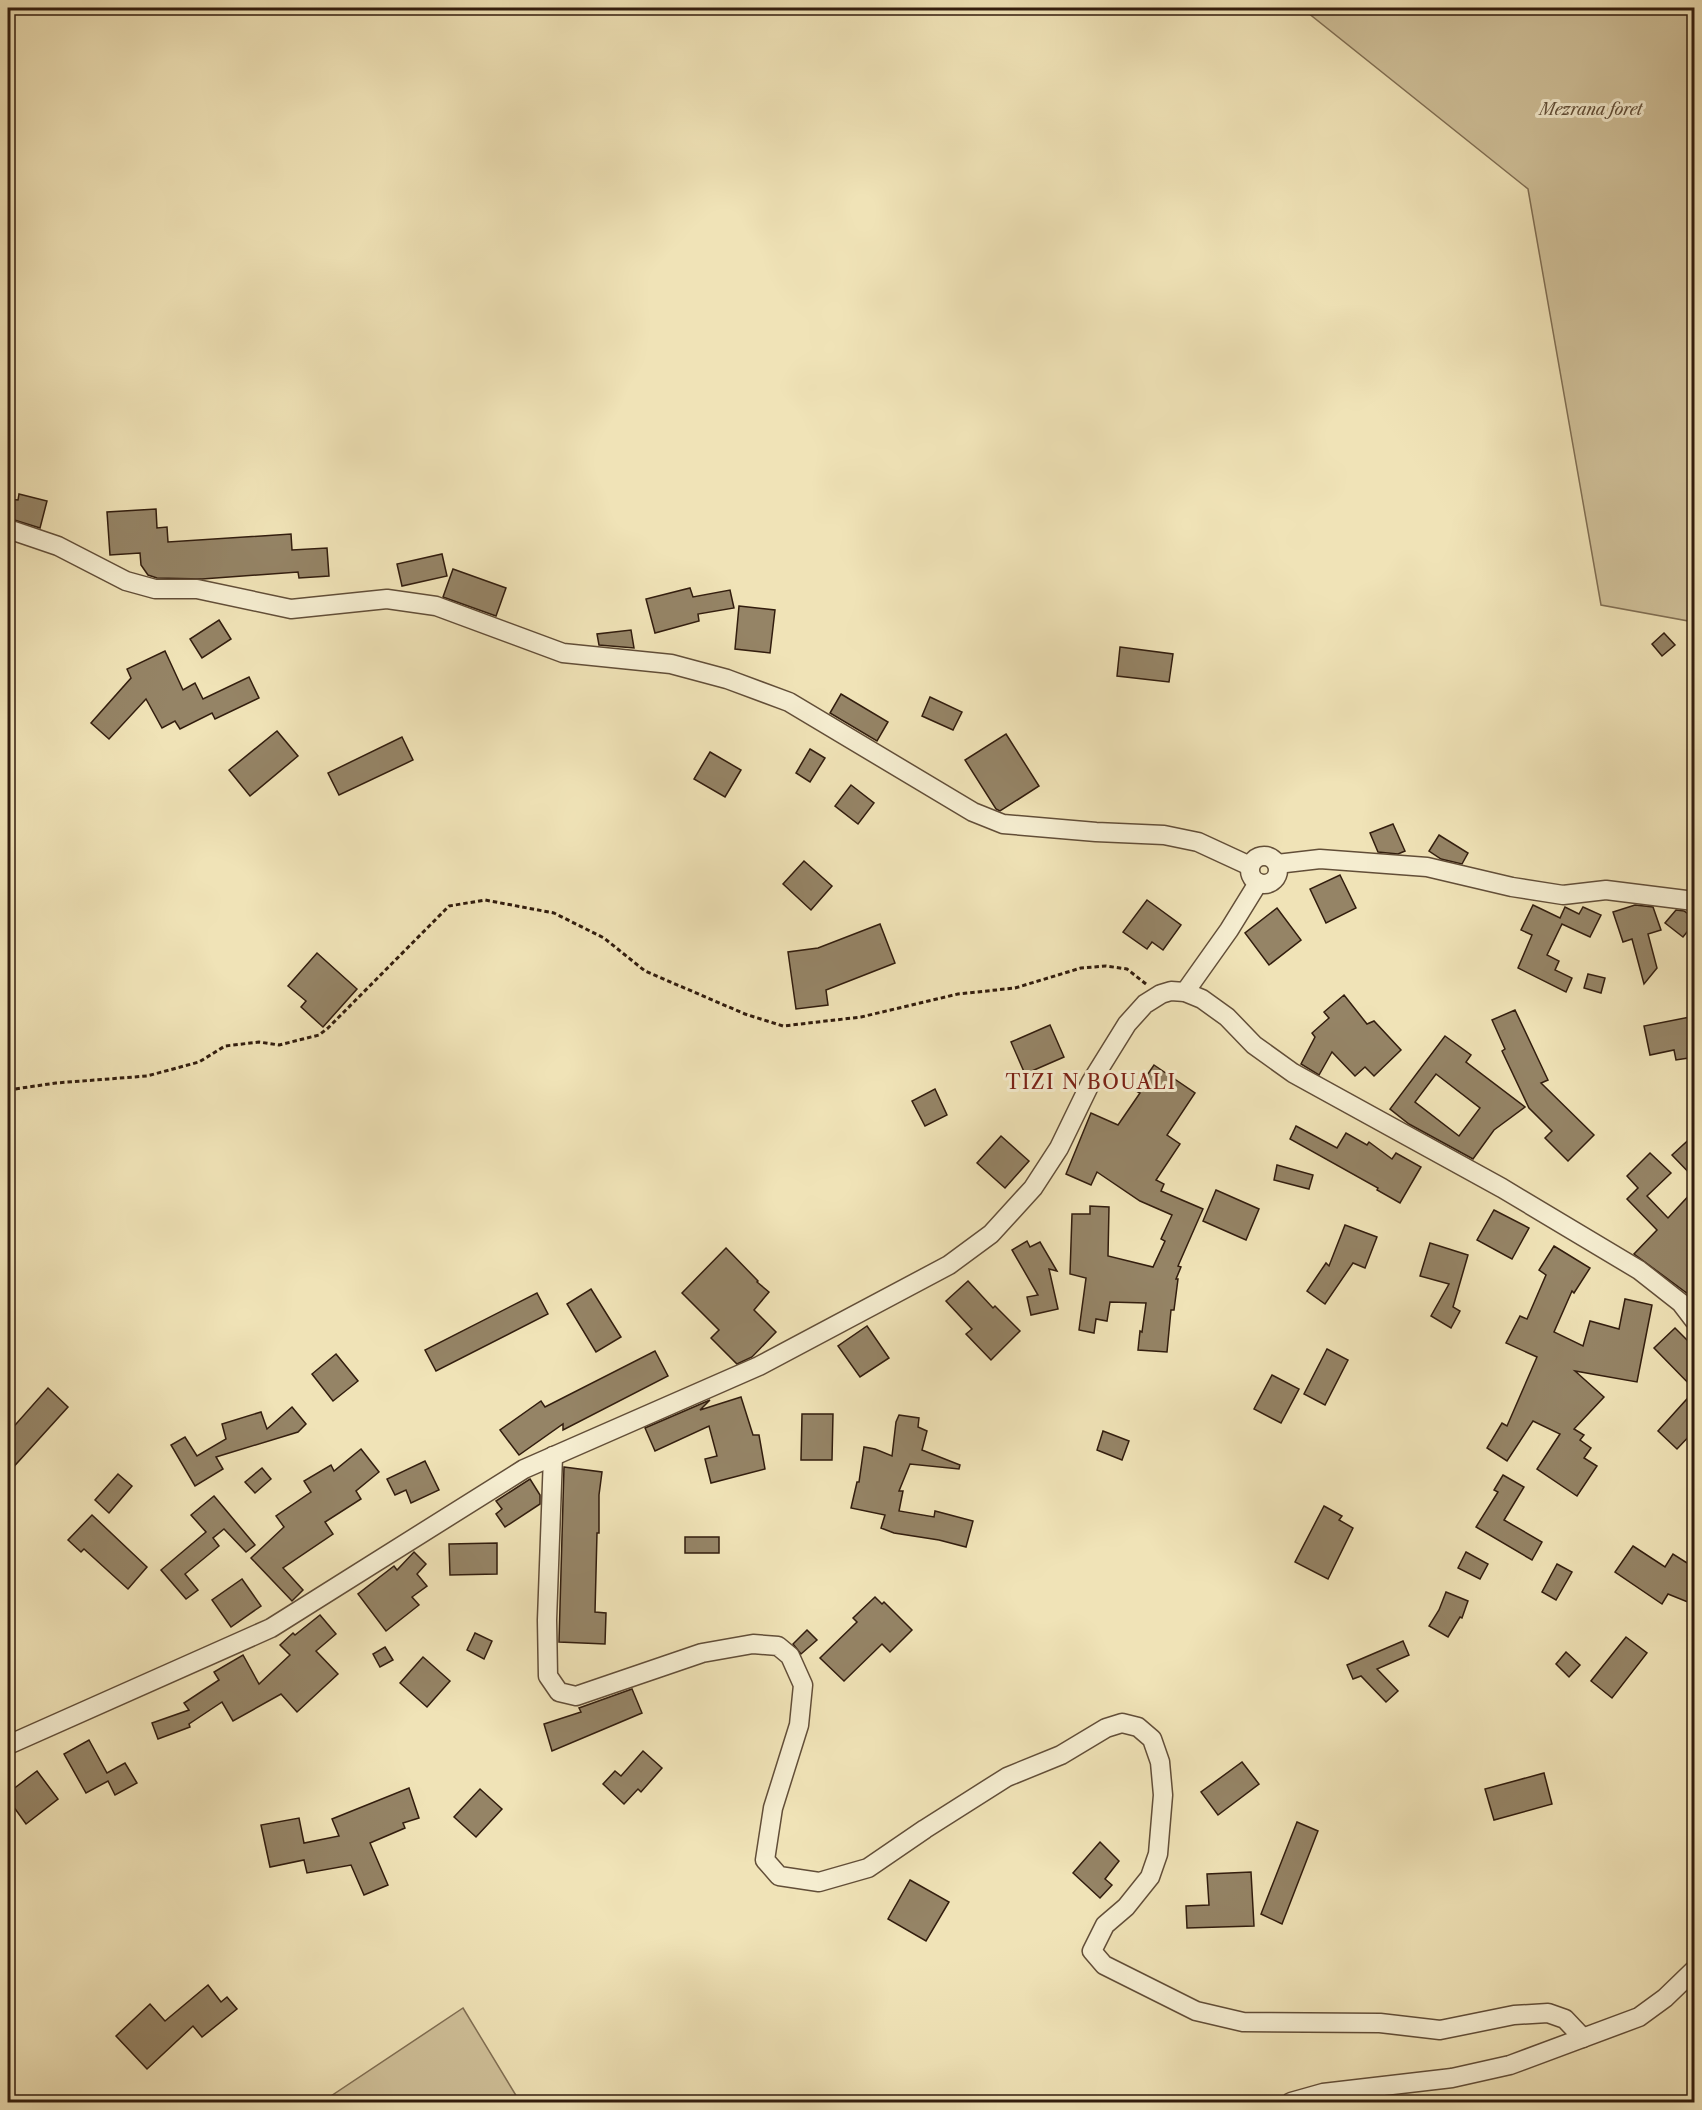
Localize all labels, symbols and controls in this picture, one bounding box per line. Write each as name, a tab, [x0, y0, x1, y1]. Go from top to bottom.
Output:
park label: Mezrana foret	[1537, 99, 1644, 119]
district label: TIZI N BOUALI	[1006, 1070, 1176, 1094]

